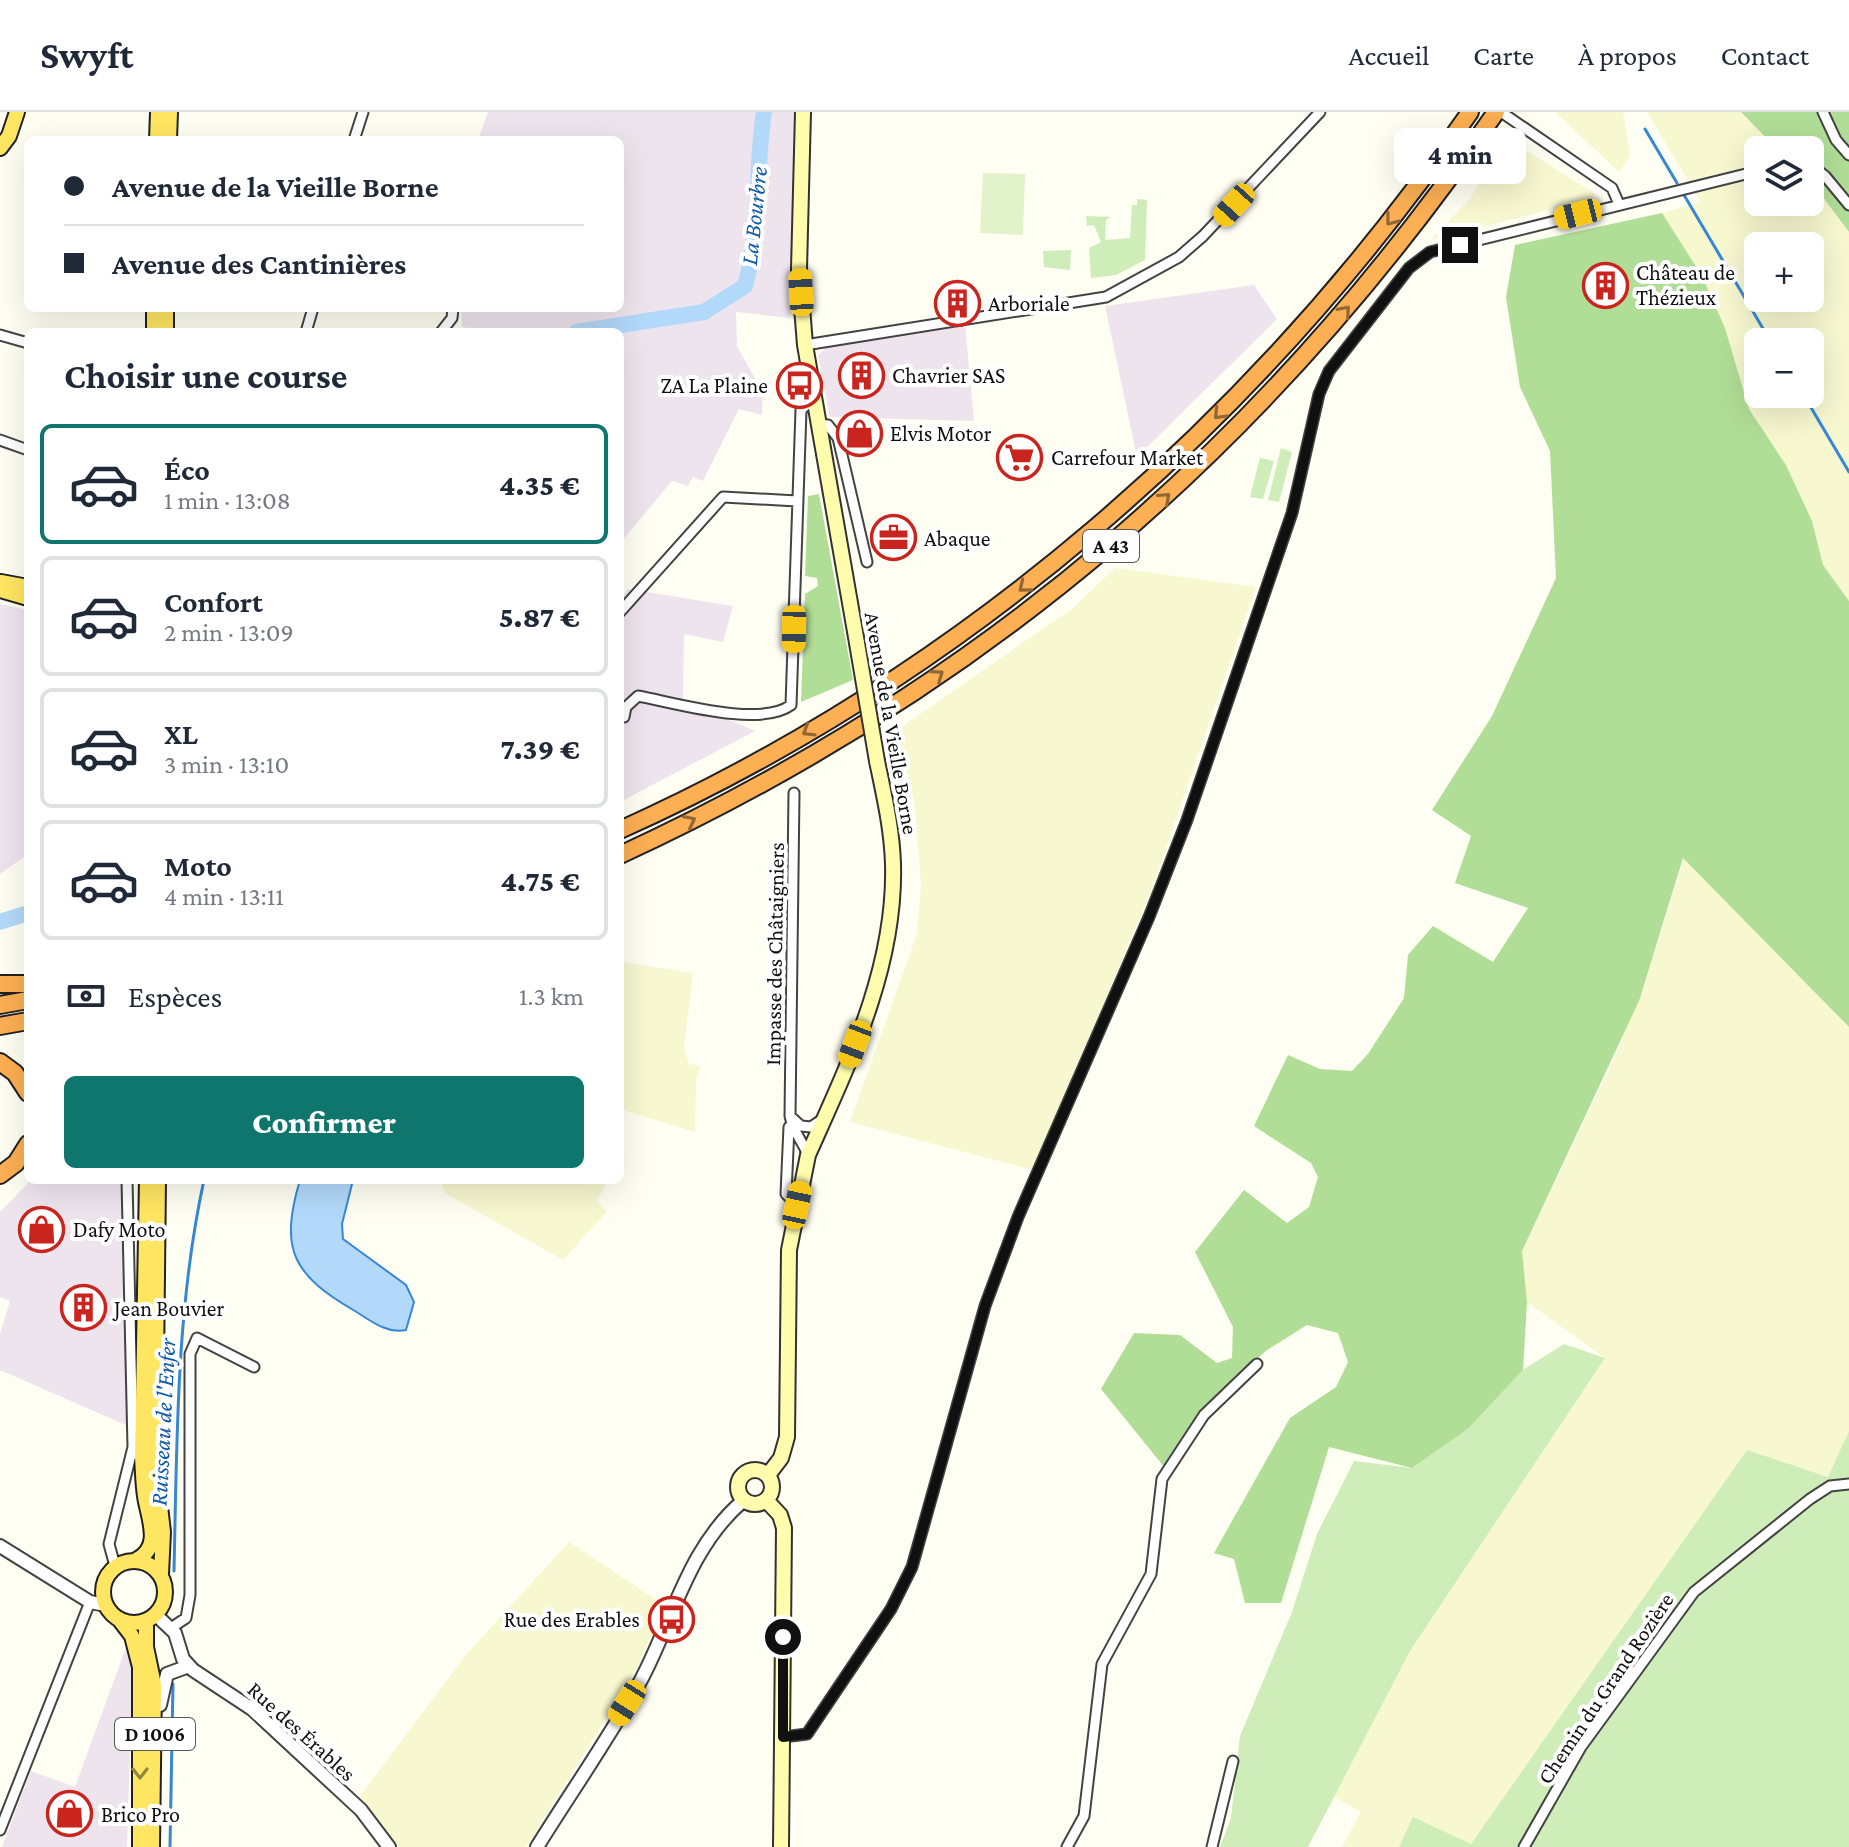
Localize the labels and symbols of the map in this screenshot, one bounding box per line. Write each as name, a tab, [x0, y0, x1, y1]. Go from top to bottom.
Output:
callout: 4 min	[1394, 129, 1526, 185]
water label: La Bourbre	[735, 165, 772, 267]
car	[1209, 179, 1259, 231]
car	[1552, 197, 1604, 231]
one-way arrow	[1387, 211, 1401, 226]
route end	[1442, 227, 1478, 263]
place label: Château de Thézieux	[1636, 260, 1735, 310]
building icon: Château de Thézieux	[1581, 261, 1629, 309]
car	[788, 267, 814, 317]
building icon: Arboriale	[933, 279, 981, 327]
place label: Arboriale	[988, 291, 1070, 316]
one-way arrow	[1335, 305, 1350, 320]
building icon: Chavrier SAS	[837, 351, 885, 399]
bus stop icon: ZA La Plaine	[775, 361, 823, 409]
place label: Chavrier SAS	[892, 363, 1005, 388]
place label: ZA La Plaine	[660, 373, 768, 398]
one-way arrow	[1214, 405, 1228, 420]
shop icon: Elvis Motor	[835, 409, 883, 457]
place label: Elvis Motor	[890, 421, 992, 446]
supermarket icon: Carrefour Market	[996, 433, 1044, 481]
place label: Carrefour Market	[1051, 445, 1204, 470]
one-way arrow	[1155, 493, 1170, 507]
office icon: Abaque	[869, 514, 917, 562]
place label: Abaque	[924, 526, 990, 551]
road number: A 43	[1083, 530, 1139, 562]
one-way arrow	[1018, 577, 1033, 591]
car	[782, 605, 806, 653]
street label: Avenue de la Vieille Borne	[860, 610, 923, 836]
one-way arrow	[930, 670, 944, 685]
one-way arrow	[802, 722, 817, 737]
one-way arrow	[682, 816, 697, 831]
street label: Impasse des Châtaigniers	[760, 842, 789, 1066]
car	[835, 1017, 875, 1071]
car	[780, 1179, 814, 1231]
shop icon: Dafy Moto	[18, 1205, 66, 1253]
place label: Dafy Moto	[73, 1217, 166, 1242]
building icon: Jean Bouvier	[59, 1284, 107, 1332]
place label: Jean Bouvier	[112, 1296, 225, 1321]
water label: Ruisseau de l'Enfer	[145, 1337, 180, 1506]
street label: Chemin du Grand Rozière	[1532, 1588, 1679, 1788]
bus stop icon: Rue des Erables	[647, 1595, 695, 1643]
place label: Rue des Erables	[504, 1607, 640, 1632]
route start	[765, 1619, 801, 1655]
street label: Rue des Érables	[243, 1676, 361, 1786]
car	[604, 1676, 650, 1730]
road number: D 1006	[115, 1718, 195, 1750]
one-way arrow	[131, 1767, 149, 1780]
shop icon: Brico Pro	[46, 1790, 94, 1838]
place label: Brico Pro	[101, 1802, 180, 1827]

